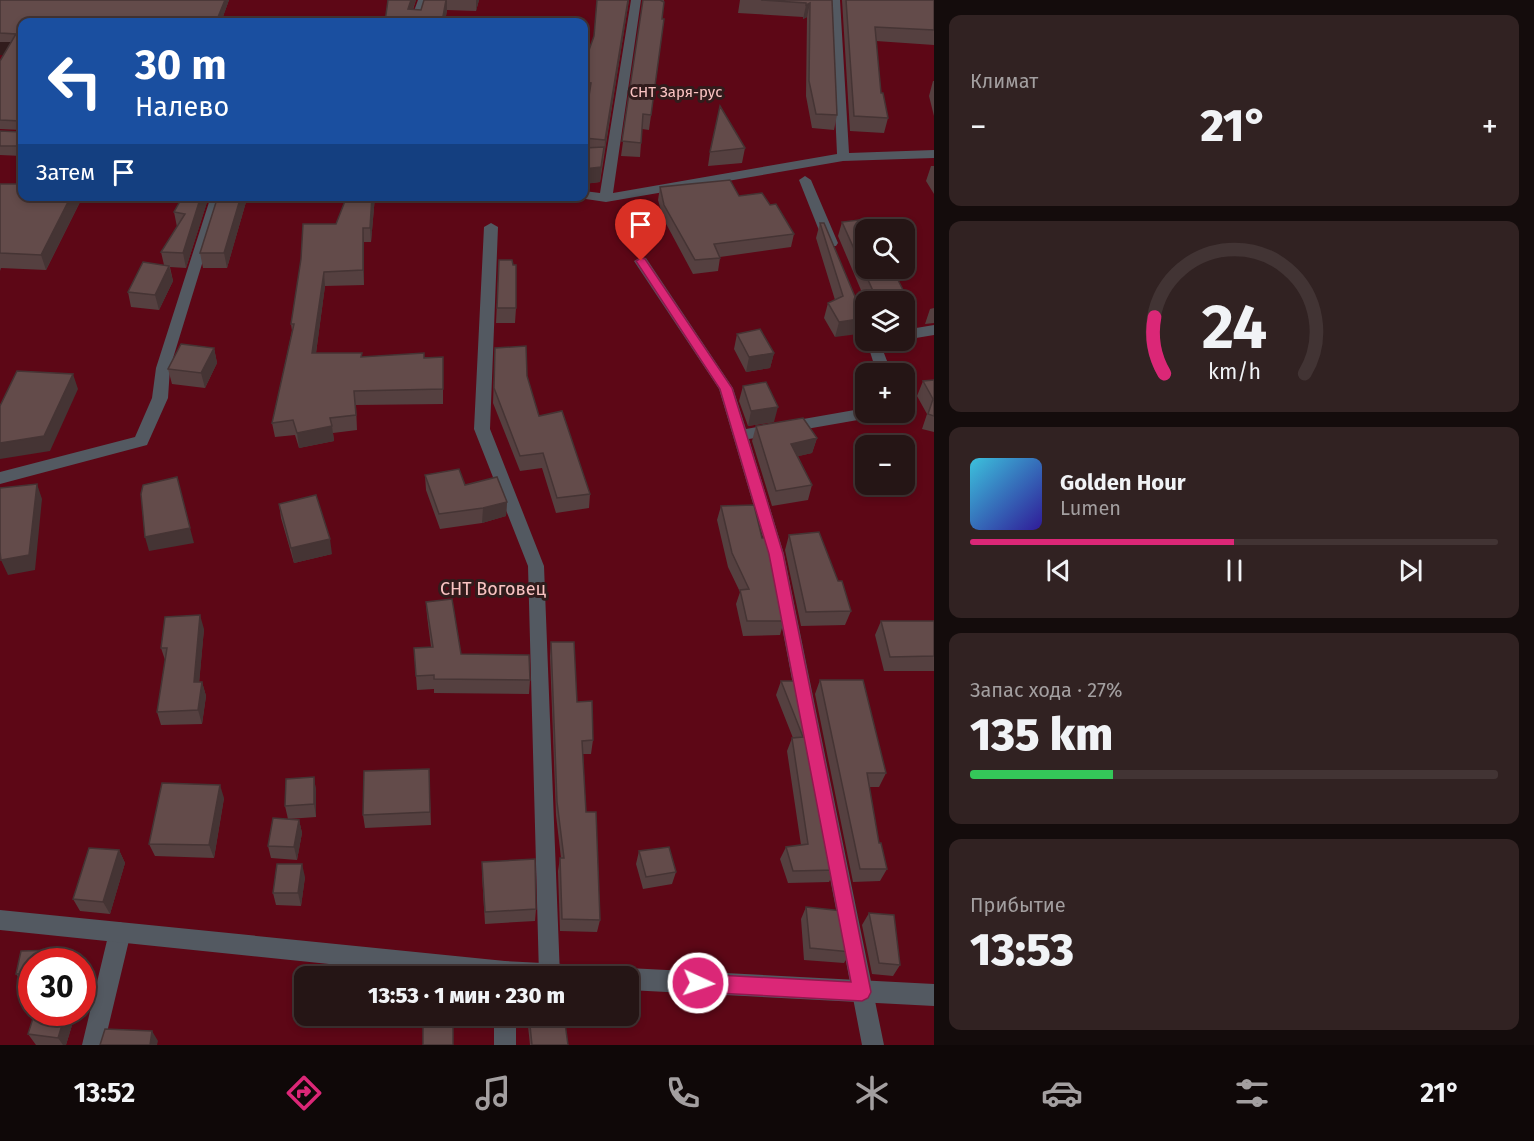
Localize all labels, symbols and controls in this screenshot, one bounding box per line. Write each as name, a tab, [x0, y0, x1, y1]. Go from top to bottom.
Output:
text: 30 m	[135, 40, 227, 90]
icon: left	[36, 42, 114, 120]
text: Климат	[970, 69, 1038, 93]
park label: СНТ Заря-рус	[630, 83, 722, 101]
text: Налево	[135, 91, 229, 123]
text: 21°	[1200, 99, 1268, 153]
text: −	[970, 107, 987, 147]
text: +	[1482, 107, 1498, 147]
icon: arrive	[107, 156, 140, 189]
text: Затем	[36, 159, 95, 186]
pin	[615, 199, 666, 261]
icon: arrive	[624, 208, 657, 241]
map controls	[855, 219, 915, 495]
button: search	[855, 219, 915, 279]
text: 24	[1201, 290, 1267, 365]
button: layers	[855, 291, 915, 351]
text: km/h	[1207, 359, 1261, 385]
button: +	[855, 363, 915, 423]
button: −	[855, 435, 915, 495]
text: Golden Hour	[1060, 469, 1186, 496]
text: Lumen	[1060, 496, 1121, 520]
icon: previous	[1042, 554, 1075, 587]
icon: pause	[1218, 554, 1251, 587]
icon: next	[1394, 554, 1427, 587]
park label: СНТ Воговец	[440, 578, 546, 600]
text: Запас хода · 27%	[970, 678, 1123, 702]
text: 135 km	[970, 708, 1113, 762]
text: Прибытие	[970, 893, 1066, 917]
text: 13:53	[970, 923, 1074, 977]
speed limit sign: 30	[18, 948, 96, 1026]
position arrow	[666, 951, 730, 1015]
text: 13:53 · 1 мин · 230 m	[368, 982, 565, 1009]
icon: directions	[283, 1072, 325, 1114]
icon: music	[472, 1072, 514, 1114]
icon: phone	[662, 1072, 704, 1114]
icon: climate	[851, 1072, 893, 1114]
icon: car	[1041, 1072, 1083, 1114]
icon: filters	[1231, 1072, 1273, 1114]
text: 13:52	[74, 1077, 135, 1109]
text: 21°	[1420, 1077, 1460, 1109]

